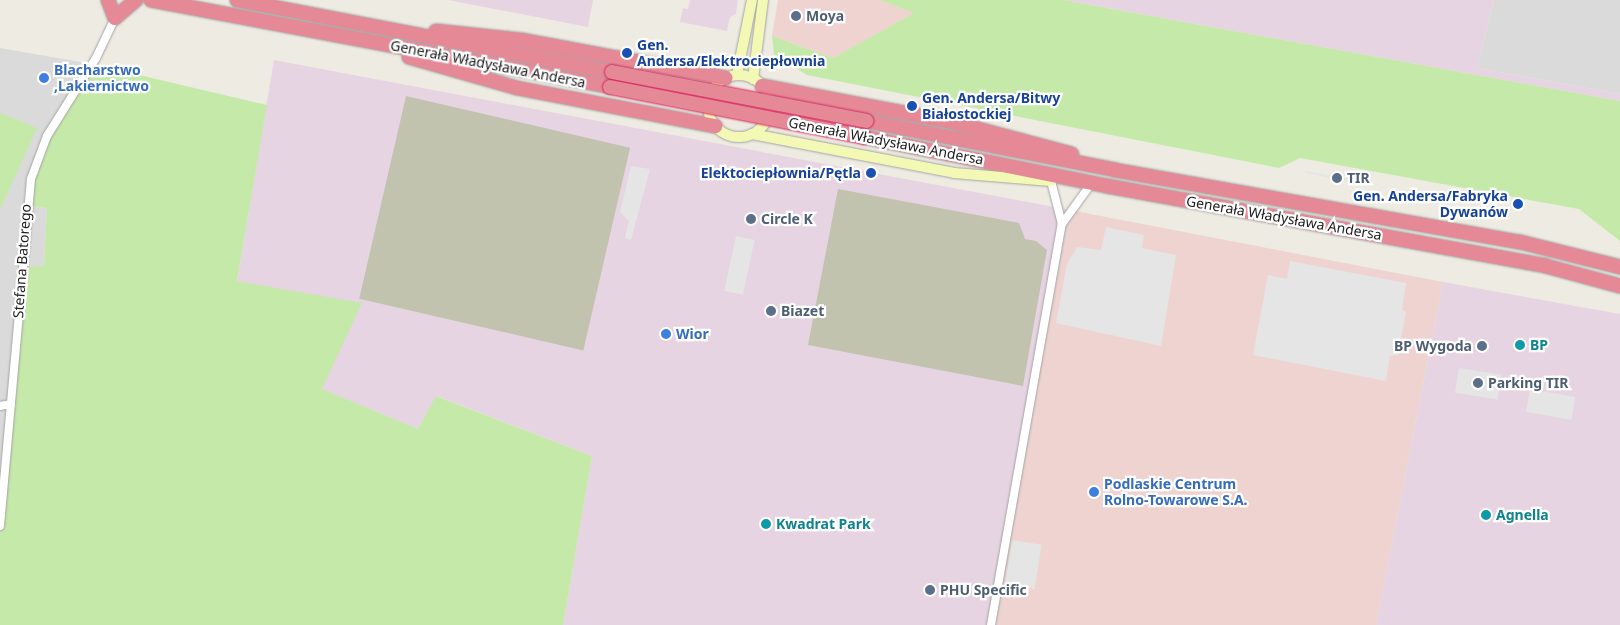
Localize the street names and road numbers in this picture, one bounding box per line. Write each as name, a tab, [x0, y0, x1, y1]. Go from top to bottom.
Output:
street label: Generała Władysława Andersa	[389, 37, 587, 91]
street label: Generała Władysława Andersa	[787, 114, 985, 168]
street label: Generała Władysława Andersa	[1185, 192, 1383, 244]
street label: Stefana Batorego	[10, 203, 34, 319]

